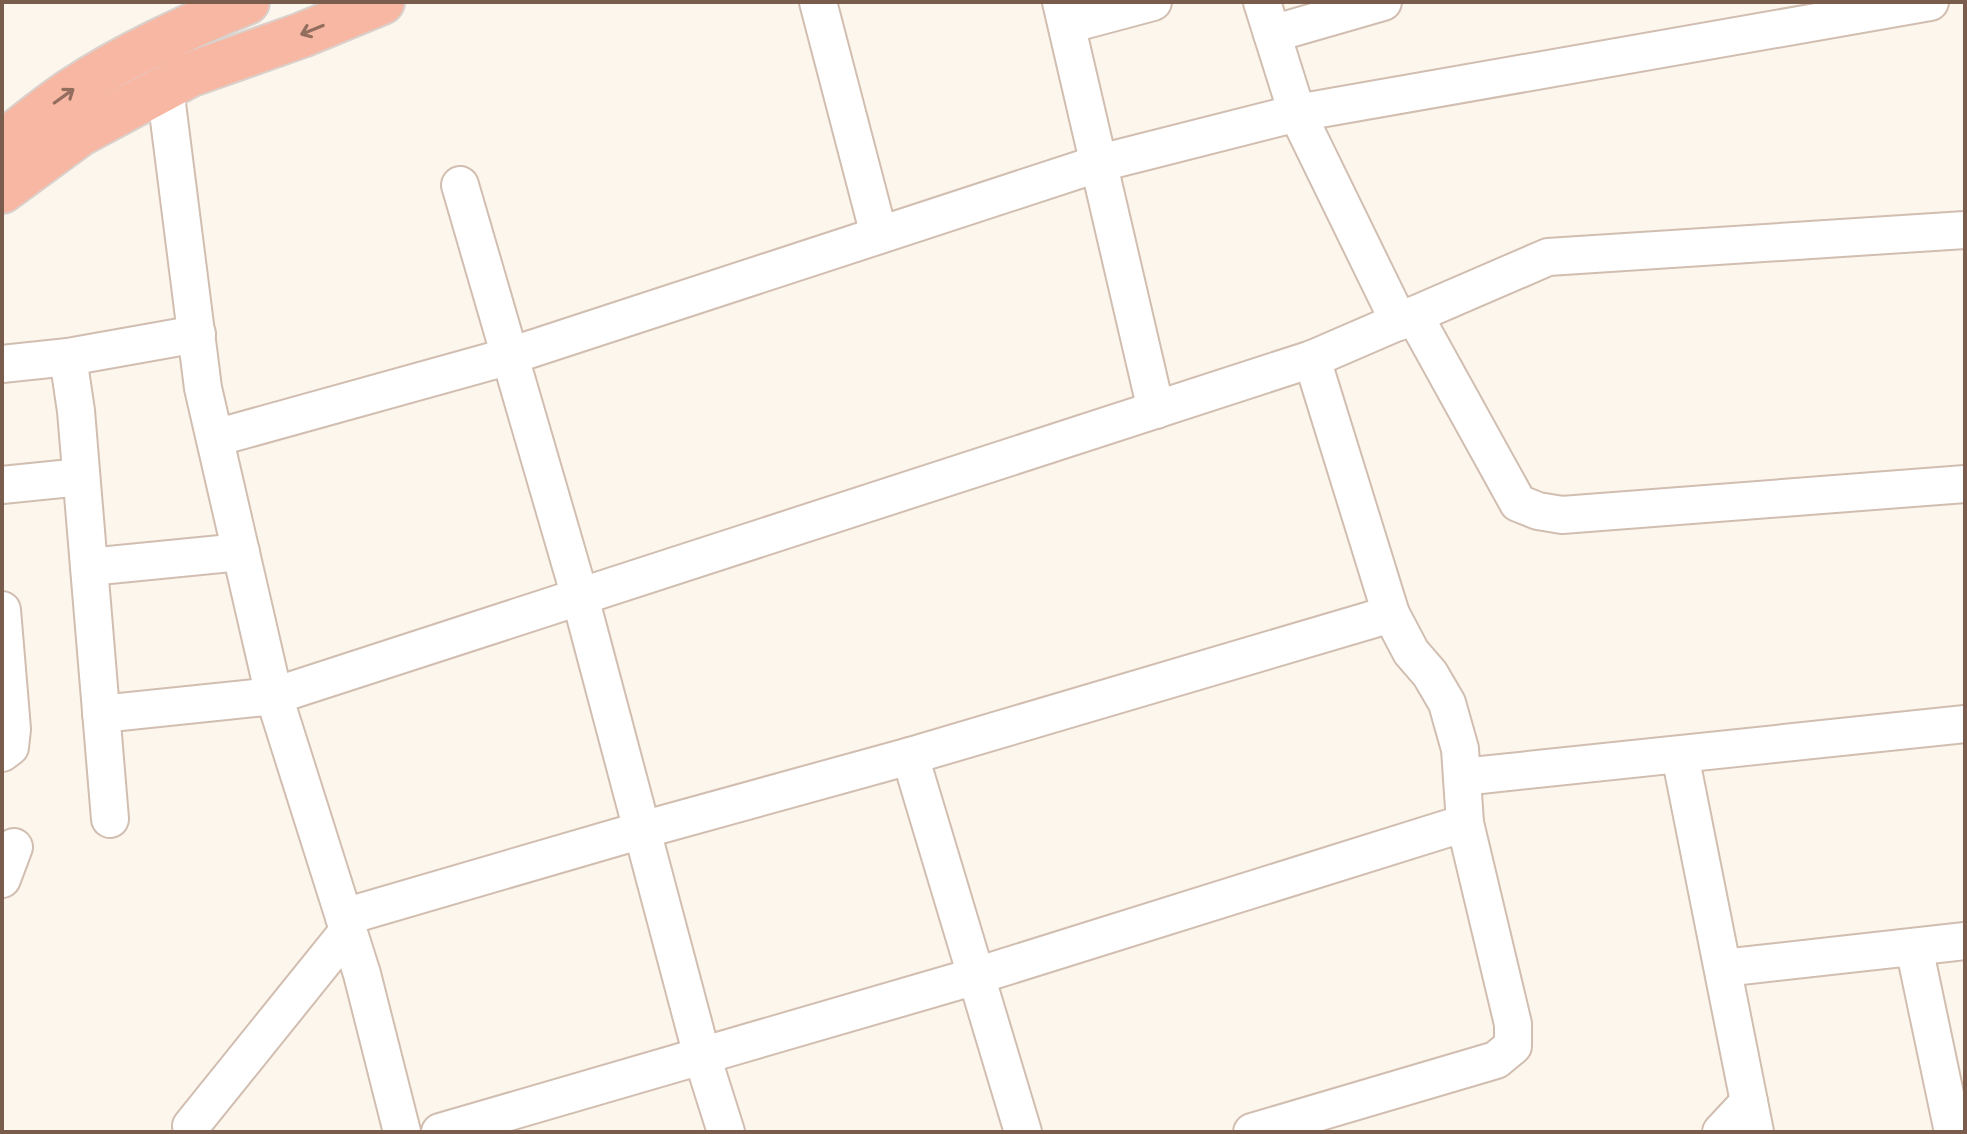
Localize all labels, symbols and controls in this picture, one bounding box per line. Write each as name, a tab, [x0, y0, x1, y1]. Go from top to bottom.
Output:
one-way arrow	[300, 24, 325, 39]
one-way arrow	[53, 88, 75, 104]

